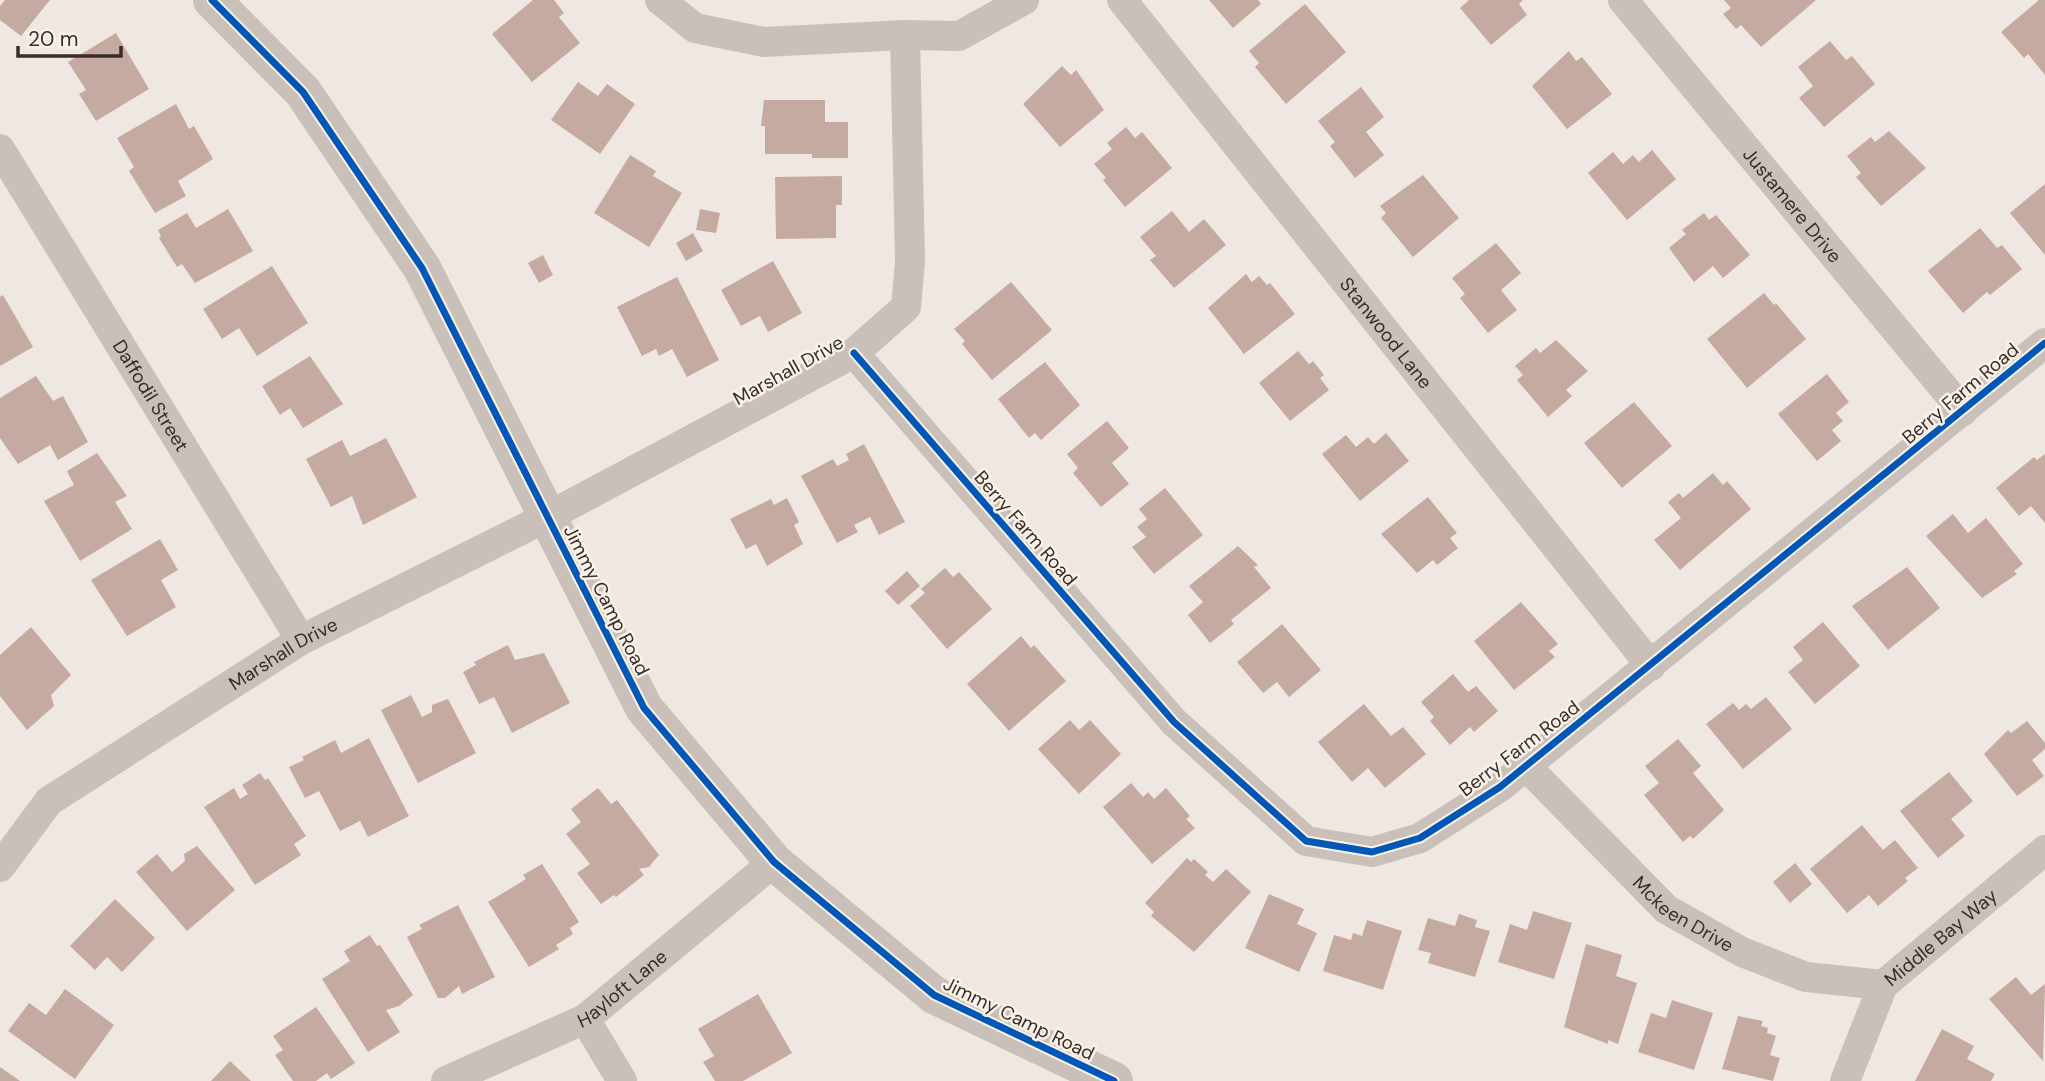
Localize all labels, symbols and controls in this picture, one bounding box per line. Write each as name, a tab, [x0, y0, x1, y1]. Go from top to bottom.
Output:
scale bar	[18, 14, 121, 58]
text: 20 m	[28, 25, 79, 53]
street label: Justamere Drive	[1737, 142, 1847, 268]
street label: Stanwood Lane	[1334, 272, 1438, 394]
street label: Marshall Drive	[729, 330, 848, 411]
street label: Daffodil Street	[107, 335, 194, 456]
street label: Berry Farm Road	[1897, 337, 2024, 450]
street label: Berry Farm Road	[969, 465, 1083, 591]
street label: Jimmy Camp Road	[558, 521, 655, 680]
street label: Marshall Drive	[224, 612, 342, 696]
street label: Berry Farm Road	[1454, 695, 1585, 802]
street label: Mckeen Drive	[1627, 870, 1738, 958]
street label: Middle Bay Way	[1879, 883, 2003, 992]
street label: Hayloft Lane	[573, 944, 672, 1034]
street label: Jimmy Camp Road	[939, 971, 1099, 1066]

